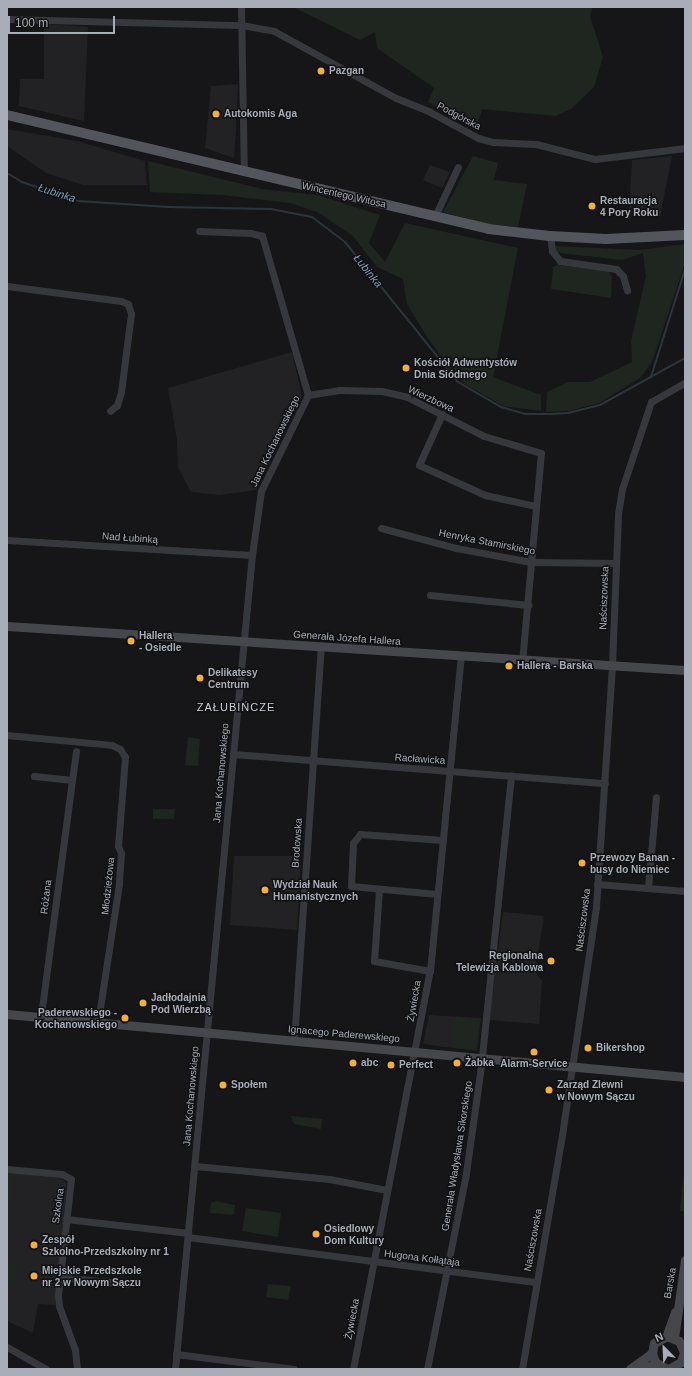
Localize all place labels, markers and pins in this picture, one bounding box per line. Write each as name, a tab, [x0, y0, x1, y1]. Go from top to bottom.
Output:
place label: Pazgan	[329, 65, 364, 77]
marker: Pazgan	[316, 66, 326, 76]
place label: Autokomis Aga	[224, 108, 297, 120]
marker: Autokomis Aga	[211, 109, 221, 119]
place label: Restauracja 4 Pory Roku	[600, 194, 658, 218]
marker: Restauracja 4 Pory Roku	[587, 201, 597, 211]
place label: Kościół Adwentystów Dnia Siódmego	[414, 356, 517, 380]
marker: Kościół Adwentystów Dnia Siódmego	[401, 363, 411, 373]
place label: Hallera - Osiedle	[139, 629, 181, 652]
marker: Hallera - Osiedle	[126, 636, 136, 646]
place label: Hallera - Barska	[517, 660, 593, 672]
marker: Hallera - Barska	[504, 661, 514, 671]
place label: Delikatesy Centrum	[208, 666, 257, 690]
marker: Delikatesy Centrum	[195, 673, 205, 683]
place label: Przewozy Banan - busy do Niemiec	[590, 851, 675, 874]
marker: Przewozy Banan - busy do Niemiec	[577, 858, 587, 868]
place label: Wydział Nauk Humanistycznych	[273, 878, 358, 902]
marker: Wydział Nauk Humanistycznych	[260, 885, 270, 895]
place label: Regionalna Telewizja Kablowa	[456, 949, 543, 972]
marker: Regionalna Telewizja Kablowa	[546, 956, 556, 966]
place label: Jadłodajnia Pod Wierzbą	[151, 991, 211, 1014]
marker: Jadłodajnia Pod Wierzbą	[138, 998, 148, 1008]
place label: Paderewskiego - Kochanowskiego	[35, 1006, 117, 1030]
marker: Paderewskiego - Kochanowskiego	[120, 1013, 130, 1023]
place label: Bikershop	[596, 1042, 645, 1054]
marker: Bikershop	[583, 1043, 593, 1053]
marker: Alarm-Service	[529, 1047, 539, 1057]
place label: abc	[361, 1057, 378, 1069]
place label: Żabka	[465, 1057, 494, 1069]
marker: abc	[348, 1058, 358, 1068]
marker: Żabka	[452, 1058, 462, 1068]
place label: Alarm-Service	[500, 1058, 568, 1070]
place label: Perfect	[399, 1059, 433, 1071]
marker: Perfect	[386, 1060, 396, 1070]
place label: Zarząd Zlewni w Nowym Sączu	[557, 1078, 635, 1102]
place label: Społem	[231, 1079, 267, 1091]
marker: Społem	[218, 1080, 228, 1090]
marker: Zarząd Zlewni w Nowym Sączu	[544, 1085, 554, 1095]
place label: Osiedlowy Dom Kultury	[324, 1222, 384, 1246]
marker: Osiedlowy Dom Kultury	[311, 1229, 321, 1239]
place label: Zespół Szkolno-Przedszkolny nr 1	[42, 1233, 169, 1256]
marker: Zespół Szkolno-Przedszkolny nr 1	[29, 1240, 39, 1250]
place label: Miejskie Przedszkole nr 2 w Nowym Sączu	[42, 1264, 141, 1288]
marker: Miejskie Przedszkole nr 2 w Nowym Sączu	[29, 1271, 39, 1281]

